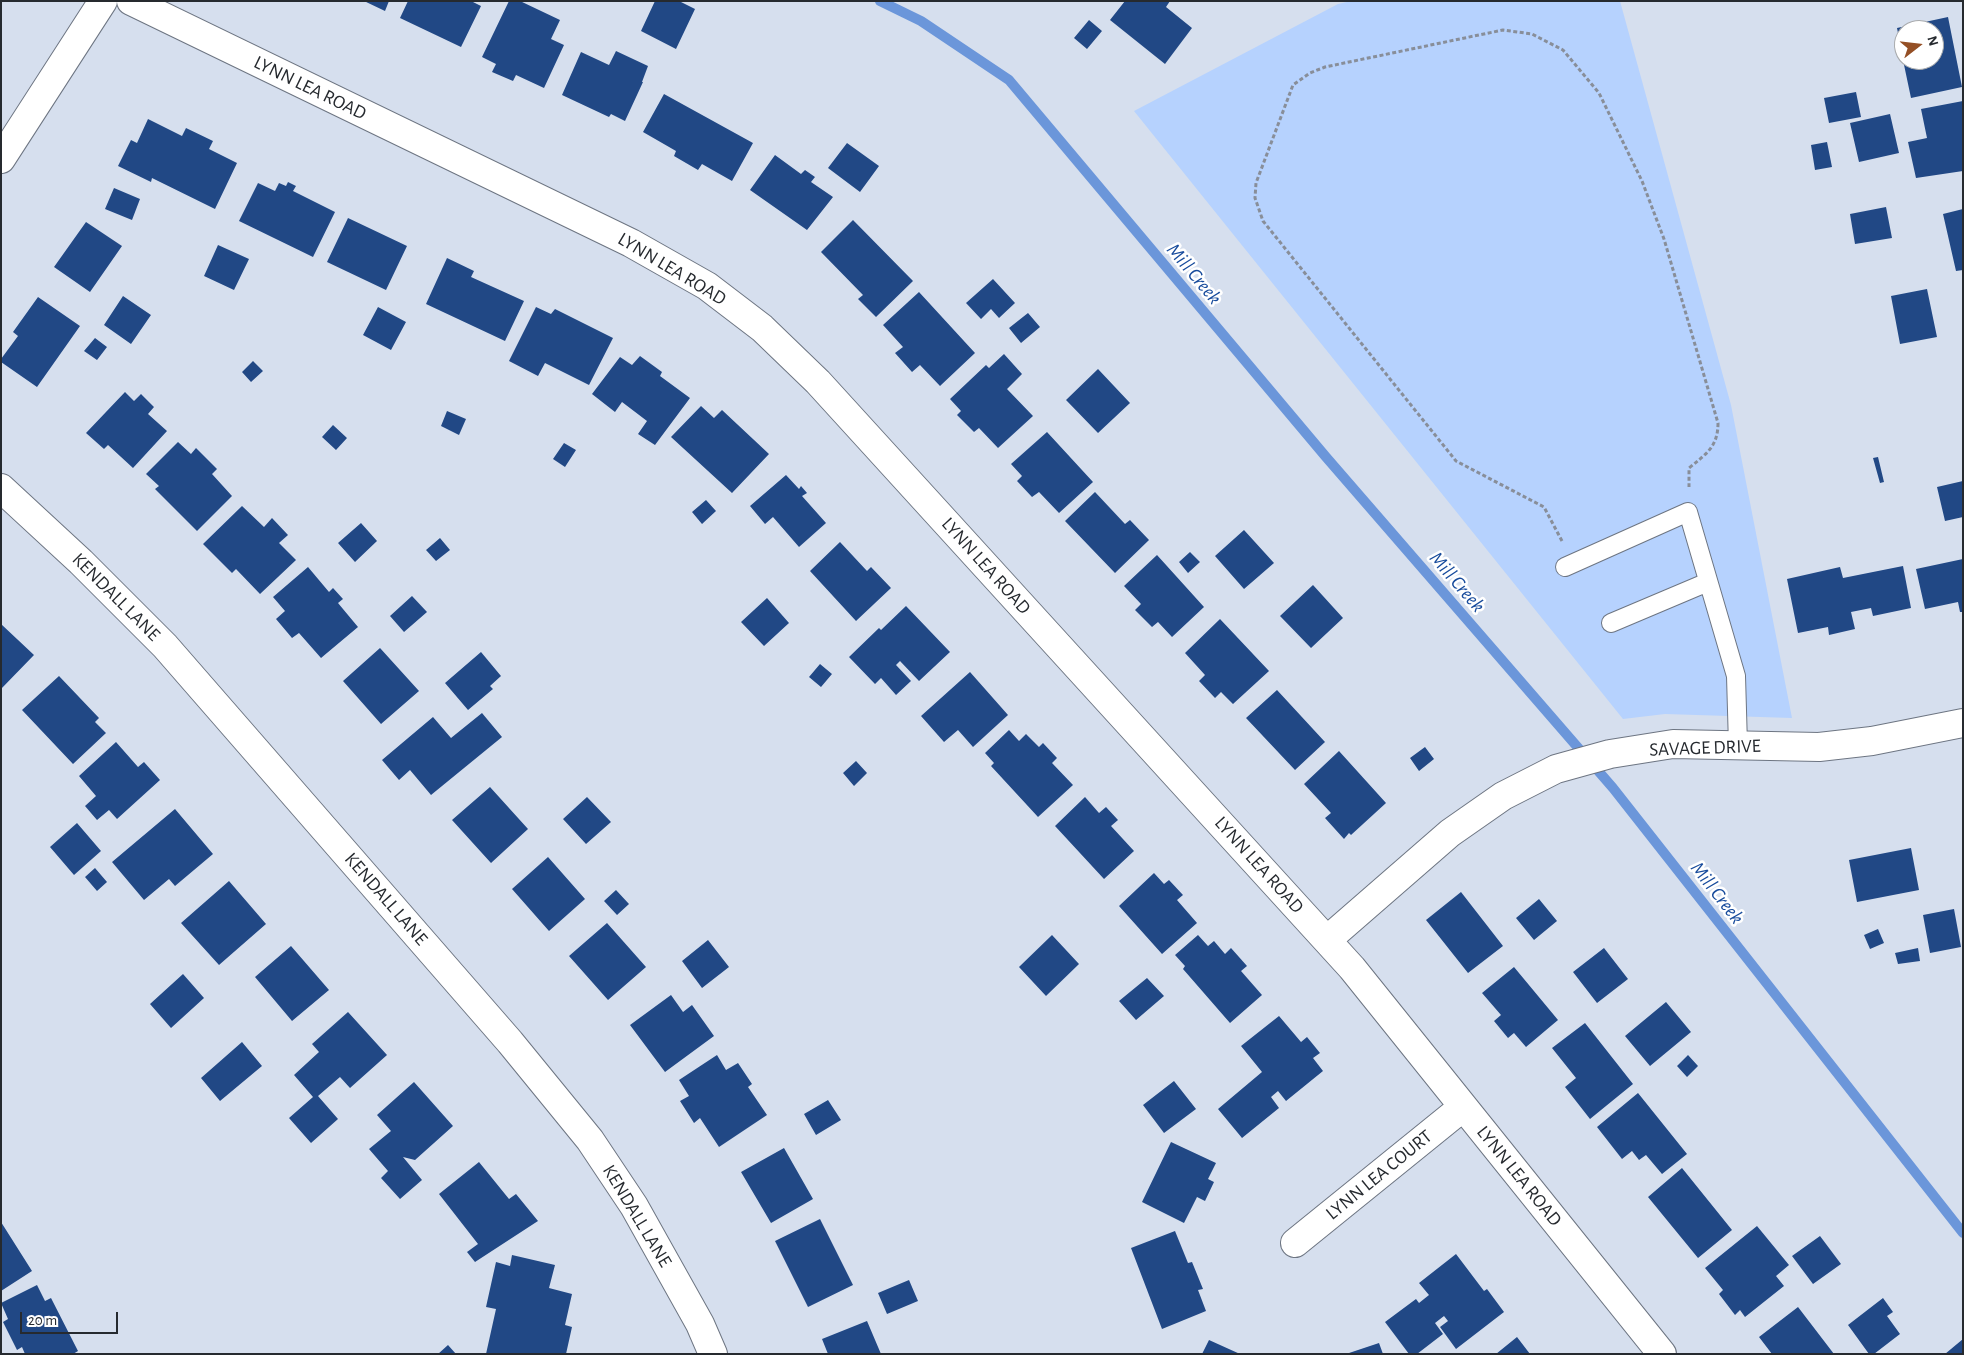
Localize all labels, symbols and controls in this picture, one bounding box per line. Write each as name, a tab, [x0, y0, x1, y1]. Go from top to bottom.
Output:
north arrow	[1894, 20, 1944, 70]
text: N	[1924, 35, 1941, 48]
street label: LYNN LEA ROAD	[250, 51, 370, 125]
street label: LYNN LEA ROAD	[614, 228, 730, 310]
water label: Mill Creek	[1161, 238, 1227, 310]
street label: LYNN LEA ROAD	[937, 513, 1035, 619]
water label: Mill Creek	[1424, 547, 1490, 617]
street label: KENDALL LANE	[67, 548, 165, 646]
street label: SAVAGE DRIVE	[1649, 735, 1761, 761]
street label: LYNN LEA ROAD	[1210, 812, 1308, 918]
street label: KENDALL LANE	[340, 848, 432, 950]
water label: Mill Creek	[1685, 857, 1749, 929]
street label: LYNN LEA ROAD	[1472, 1121, 1566, 1231]
street label: LYNN LEA COURT	[1321, 1125, 1437, 1225]
street label: KENDALL LANE	[597, 1161, 677, 1271]
scale bar	[22, 1302, 120, 1334]
text: 20 m	[28, 1313, 57, 1328]

